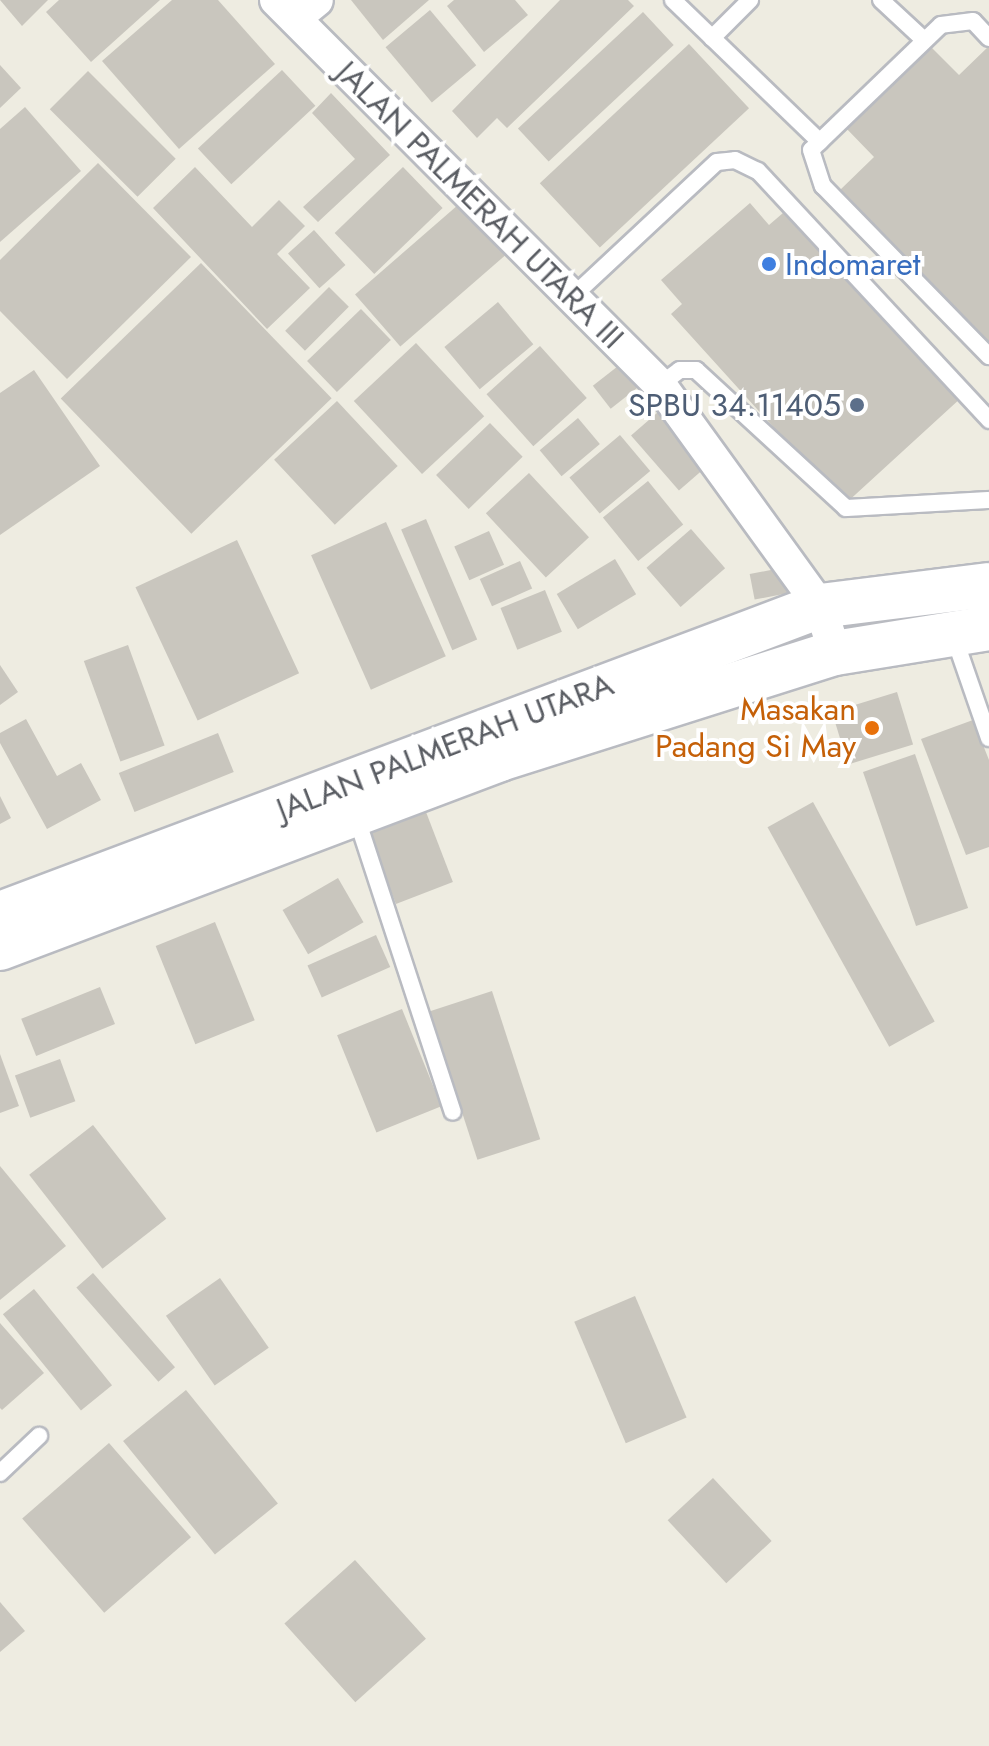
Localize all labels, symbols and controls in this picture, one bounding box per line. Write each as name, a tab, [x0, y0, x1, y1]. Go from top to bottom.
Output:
street label: JALAN PALMERAH UTARA III	[328, 53, 632, 357]
place label: Indomaret	[785, 245, 920, 283]
marker: Indomaret	[760, 255, 778, 273]
place label: SPBU 34.11405	[628, 386, 841, 424]
marker: SPBU 34.11405	[848, 396, 866, 414]
street label: JALAN PALMERAH UTARA	[271, 665, 619, 829]
place label: Masakan Padang Si May	[655, 691, 856, 766]
marker: Masakan Padang Si May	[863, 719, 881, 737]

